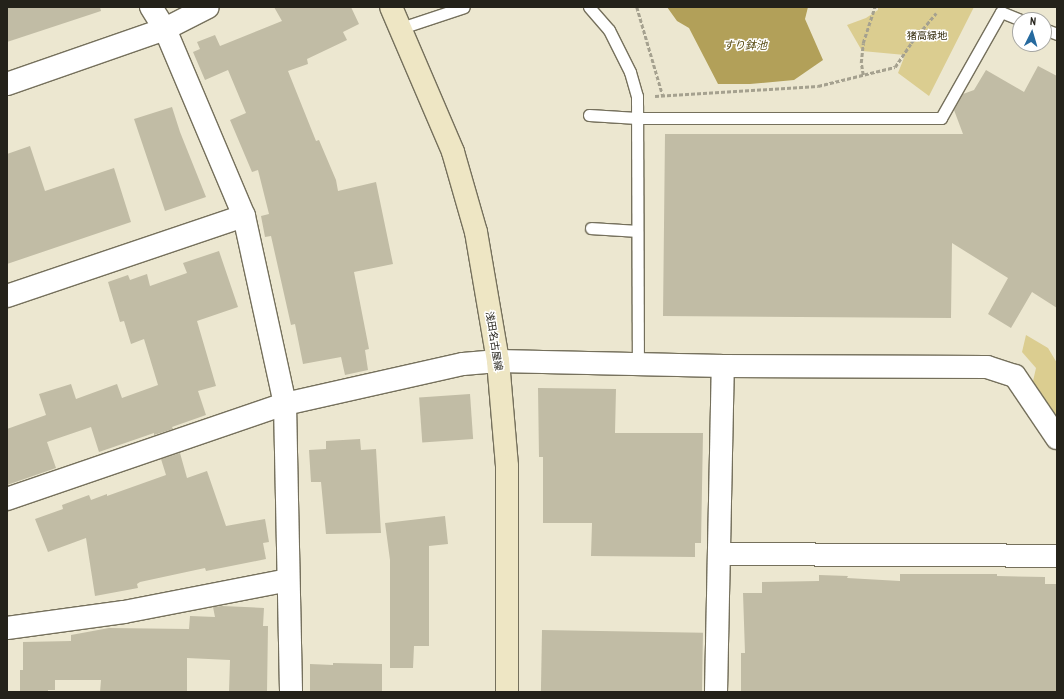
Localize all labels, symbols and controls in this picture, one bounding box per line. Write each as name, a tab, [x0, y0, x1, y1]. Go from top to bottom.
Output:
north arrow	[1012, 12, 1052, 52]
text: N	[1029, 14, 1037, 28]
park label: 猪高緑地	[907, 30, 947, 42]
water label: すり鉢池	[723, 38, 767, 52]
street label: 浅田名古屋線	[483, 310, 505, 372]

